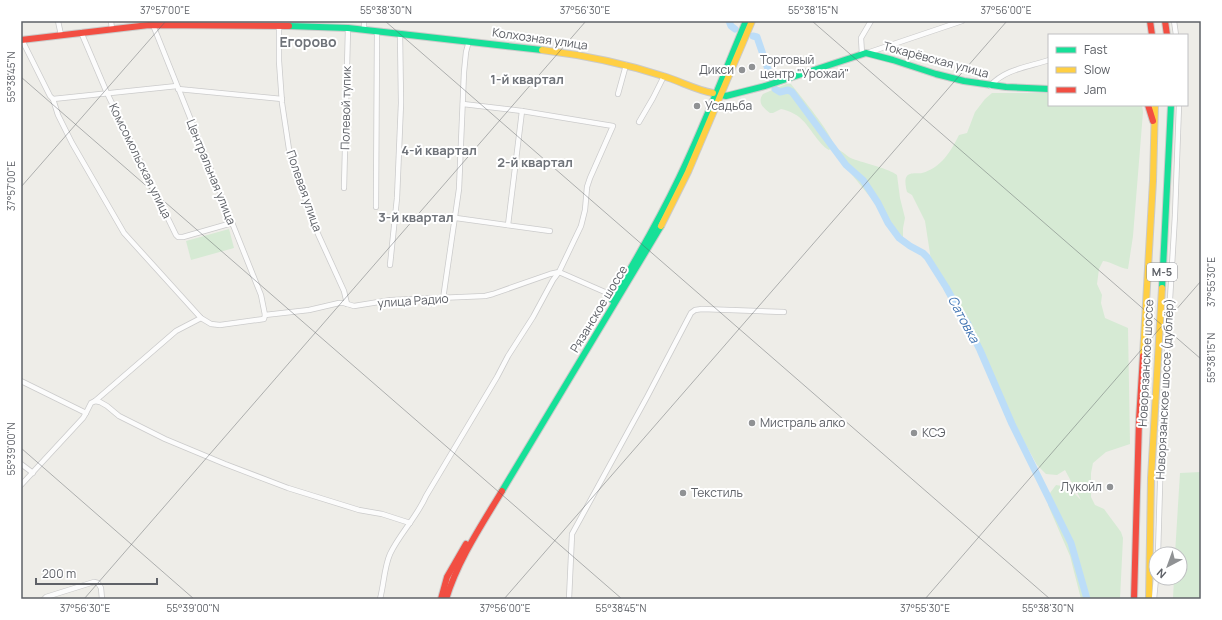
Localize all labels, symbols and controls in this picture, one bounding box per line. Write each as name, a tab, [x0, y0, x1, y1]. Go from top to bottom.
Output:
text: 37°57'00"E	[140, 3, 190, 17]
text: 55°38'30"N	[360, 3, 412, 17]
text: 37°56'30"E	[560, 3, 611, 17]
text: 55°38'15"N	[788, 3, 838, 17]
text: 37°56'00"E	[981, 3, 1032, 17]
street label: Колхозная улица	[491, 23, 589, 54]
district label: Егорово	[279, 32, 337, 51]
legend	[1048, 34, 1188, 106]
street label: Токарёвская улица	[881, 37, 991, 82]
text: Fast	[1084, 41, 1108, 58]
text: 55°38'45"N	[4, 51, 18, 102]
place label: Торговый центр "Урожай"	[760, 51, 849, 82]
place label: Дикси	[699, 61, 734, 78]
text: Slow	[1084, 61, 1110, 78]
marker: Торговый центр "Урожай"	[747, 62, 757, 72]
street label: Полевой тупик	[336, 65, 355, 150]
marker: Дикси	[737, 65, 747, 75]
district label: 1-й квартал	[490, 70, 564, 88]
text: Jam	[1084, 81, 1106, 98]
place label: Усадьба	[705, 97, 752, 114]
street label: Комсомольская улица	[105, 100, 176, 221]
marker: Усадьба	[692, 101, 702, 111]
street label: Центральная улица	[183, 117, 240, 227]
district label: 4-й квартал	[401, 141, 477, 159]
street label: Полевая улица	[283, 148, 326, 234]
district label: 2-й квартал	[497, 153, 573, 171]
text: 37°57'00"E	[4, 161, 18, 211]
district label: 3-й квартал	[378, 208, 454, 226]
text: 37°55'30"E	[1204, 257, 1218, 307]
street label: Рязанское шоссе	[566, 262, 631, 356]
road number: М-5	[1147, 263, 1177, 281]
street label: улица Радио	[377, 290, 449, 311]
water label: Сатовка	[944, 292, 984, 347]
street label: Новорязанское шоссе (дублёр)	[1151, 298, 1178, 480]
street label: Новорязанское шоссе	[1134, 299, 1157, 427]
text: 55°38'15"N	[1204, 333, 1218, 383]
place label: Мистраль алко	[760, 414, 845, 431]
marker: Мистраль алко	[747, 418, 757, 428]
text: 55°39'00"N	[4, 422, 18, 475]
place label: КСЭ	[922, 424, 946, 441]
marker: КСЭ	[909, 428, 919, 438]
place label: Лукойл	[1061, 478, 1102, 495]
marker: Лукойл	[1105, 482, 1115, 492]
place label: Текстиль	[691, 484, 743, 501]
marker: Текстиль	[678, 488, 688, 498]
north arrow	[1148, 546, 1188, 586]
scale bar	[36, 560, 157, 586]
text: 200 m	[42, 565, 76, 582]
text: N	[1153, 566, 1169, 582]
text: 37°56'30"E	[60, 601, 111, 615]
text: 55°39'00"N	[167, 601, 220, 615]
text: 37°56'00"E	[480, 601, 531, 615]
text: 55°38'45"N	[596, 601, 647, 615]
text: 37°55'30"E	[900, 601, 950, 615]
text: 55°38'30"N	[1022, 601, 1074, 615]

